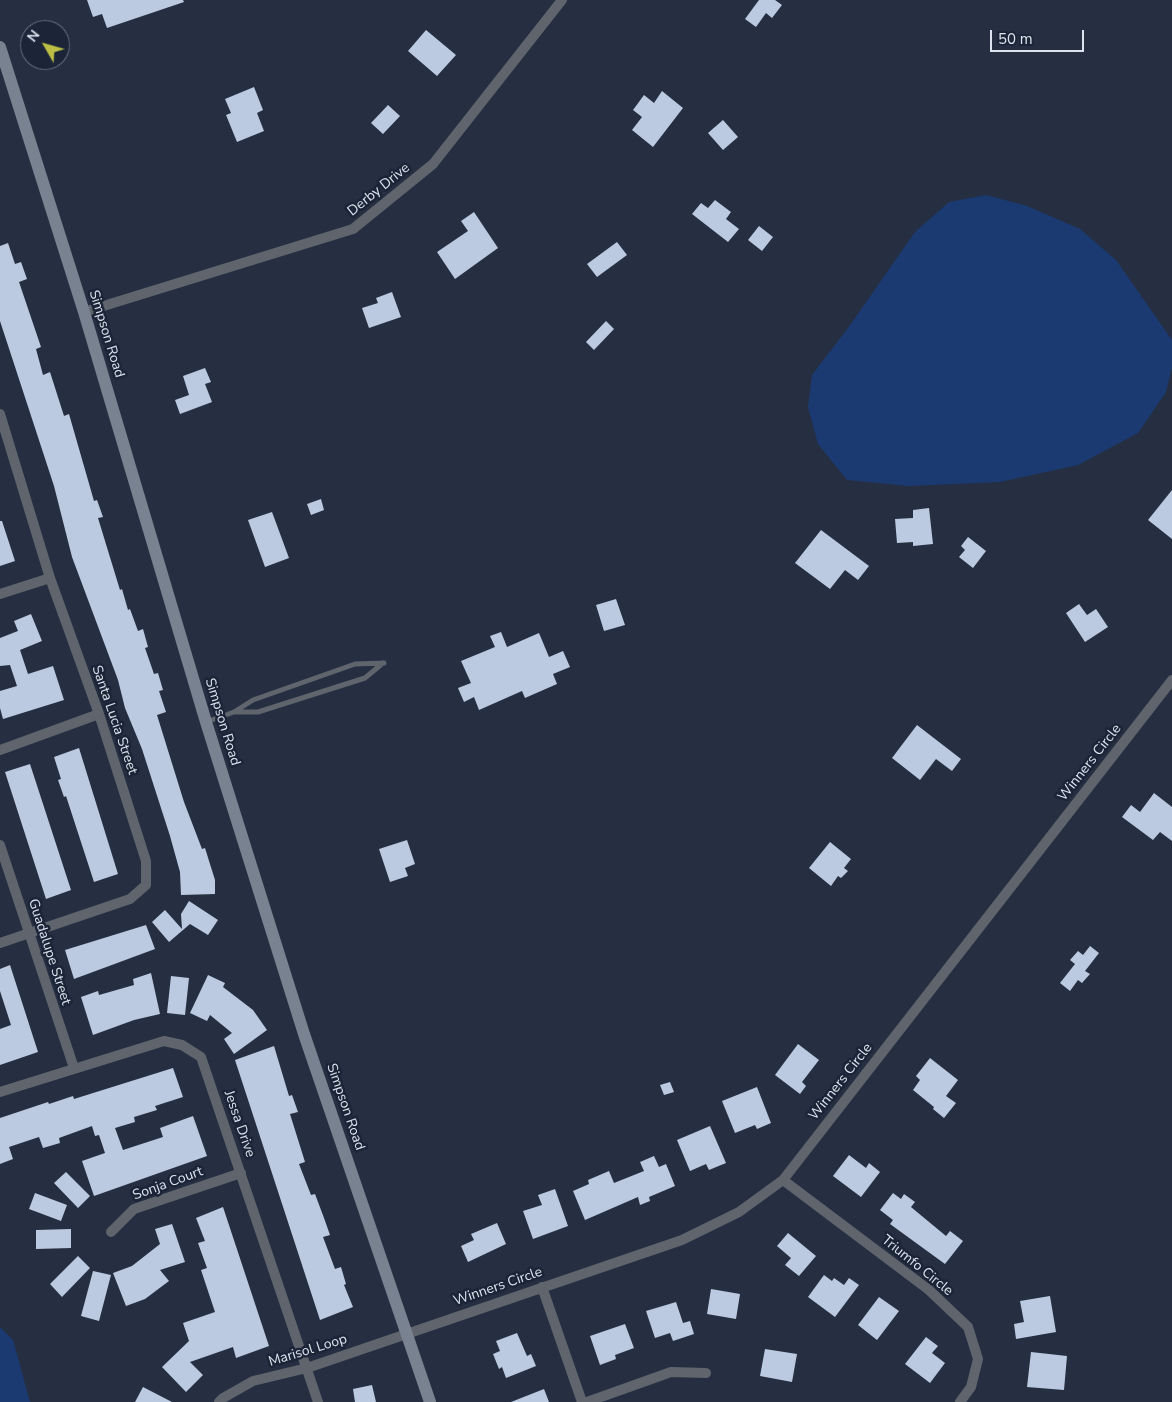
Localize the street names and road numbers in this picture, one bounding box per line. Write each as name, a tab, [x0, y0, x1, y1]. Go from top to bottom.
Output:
street label: Derby Drive	[345, 160, 413, 220]
street label: Simpson Road	[85, 288, 127, 380]
street label: Santa Lucia Street	[87, 663, 141, 777]
street label: Simpson Road	[201, 676, 243, 768]
street label: Winners Circle	[1055, 721, 1125, 805]
street label: Guadalupe Street	[24, 897, 74, 1007]
street label: Winners Circle	[806, 1040, 876, 1124]
street label: Simpson Road	[322, 1061, 368, 1153]
street label: Jessa Drive	[220, 1088, 258, 1160]
street label: Sonja Court	[131, 1164, 205, 1204]
street label: Triumfo Circle	[878, 1232, 956, 1300]
street label: Winners Circle	[451, 1264, 545, 1310]
street label: Marisol Loop	[267, 1331, 349, 1371]

